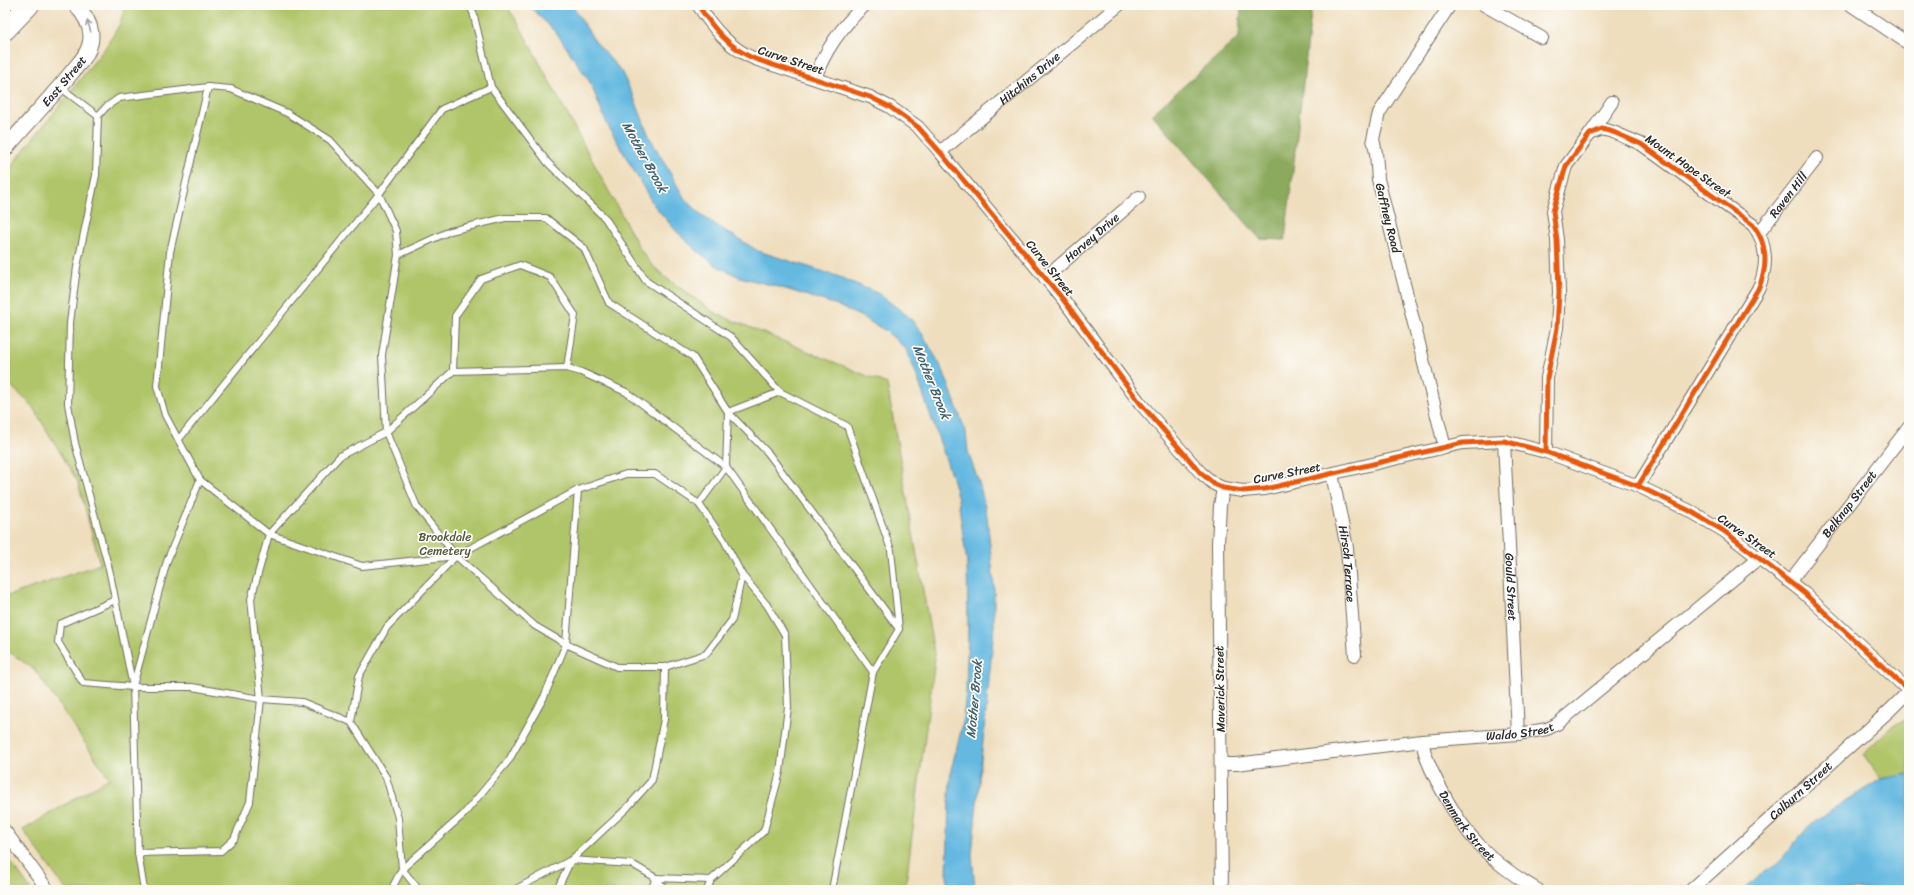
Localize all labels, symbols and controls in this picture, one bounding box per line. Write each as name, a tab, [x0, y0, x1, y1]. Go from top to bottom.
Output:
one-way arrow	[85, 19, 92, 32]
street label: Curve Street	[755, 39, 827, 81]
street label: Hitchins Drive	[994, 46, 1066, 111]
street label: East Street	[36, 51, 93, 112]
water label: Mother Brook	[616, 117, 675, 199]
street label: Mount Hope Street	[1640, 128, 1736, 205]
street label: Raven Hill	[1763, 167, 1814, 223]
street label: Gaffney Road	[1369, 181, 1408, 256]
street label: Harvey Drive	[1059, 207, 1125, 268]
street label: Curve Street	[1020, 235, 1080, 301]
water label: Mother Brook	[907, 341, 958, 425]
street label: Curve Street	[1251, 456, 1323, 490]
street label: Belknap Street	[1816, 466, 1883, 543]
street label: Curve Street	[1713, 507, 1781, 565]
street label: Hirsch Terrace	[1332, 523, 1362, 603]
park label: Brookdale Cemetery	[419, 526, 472, 562]
street label: Gould Street	[1498, 552, 1524, 621]
street label: Maverick Street	[1208, 646, 1232, 732]
water label: Mother Brook	[959, 657, 989, 739]
street label: Waldo Street	[1485, 716, 1558, 747]
street label: Colburn Street	[1764, 756, 1838, 826]
street label: Denmark Street	[1433, 786, 1501, 867]

